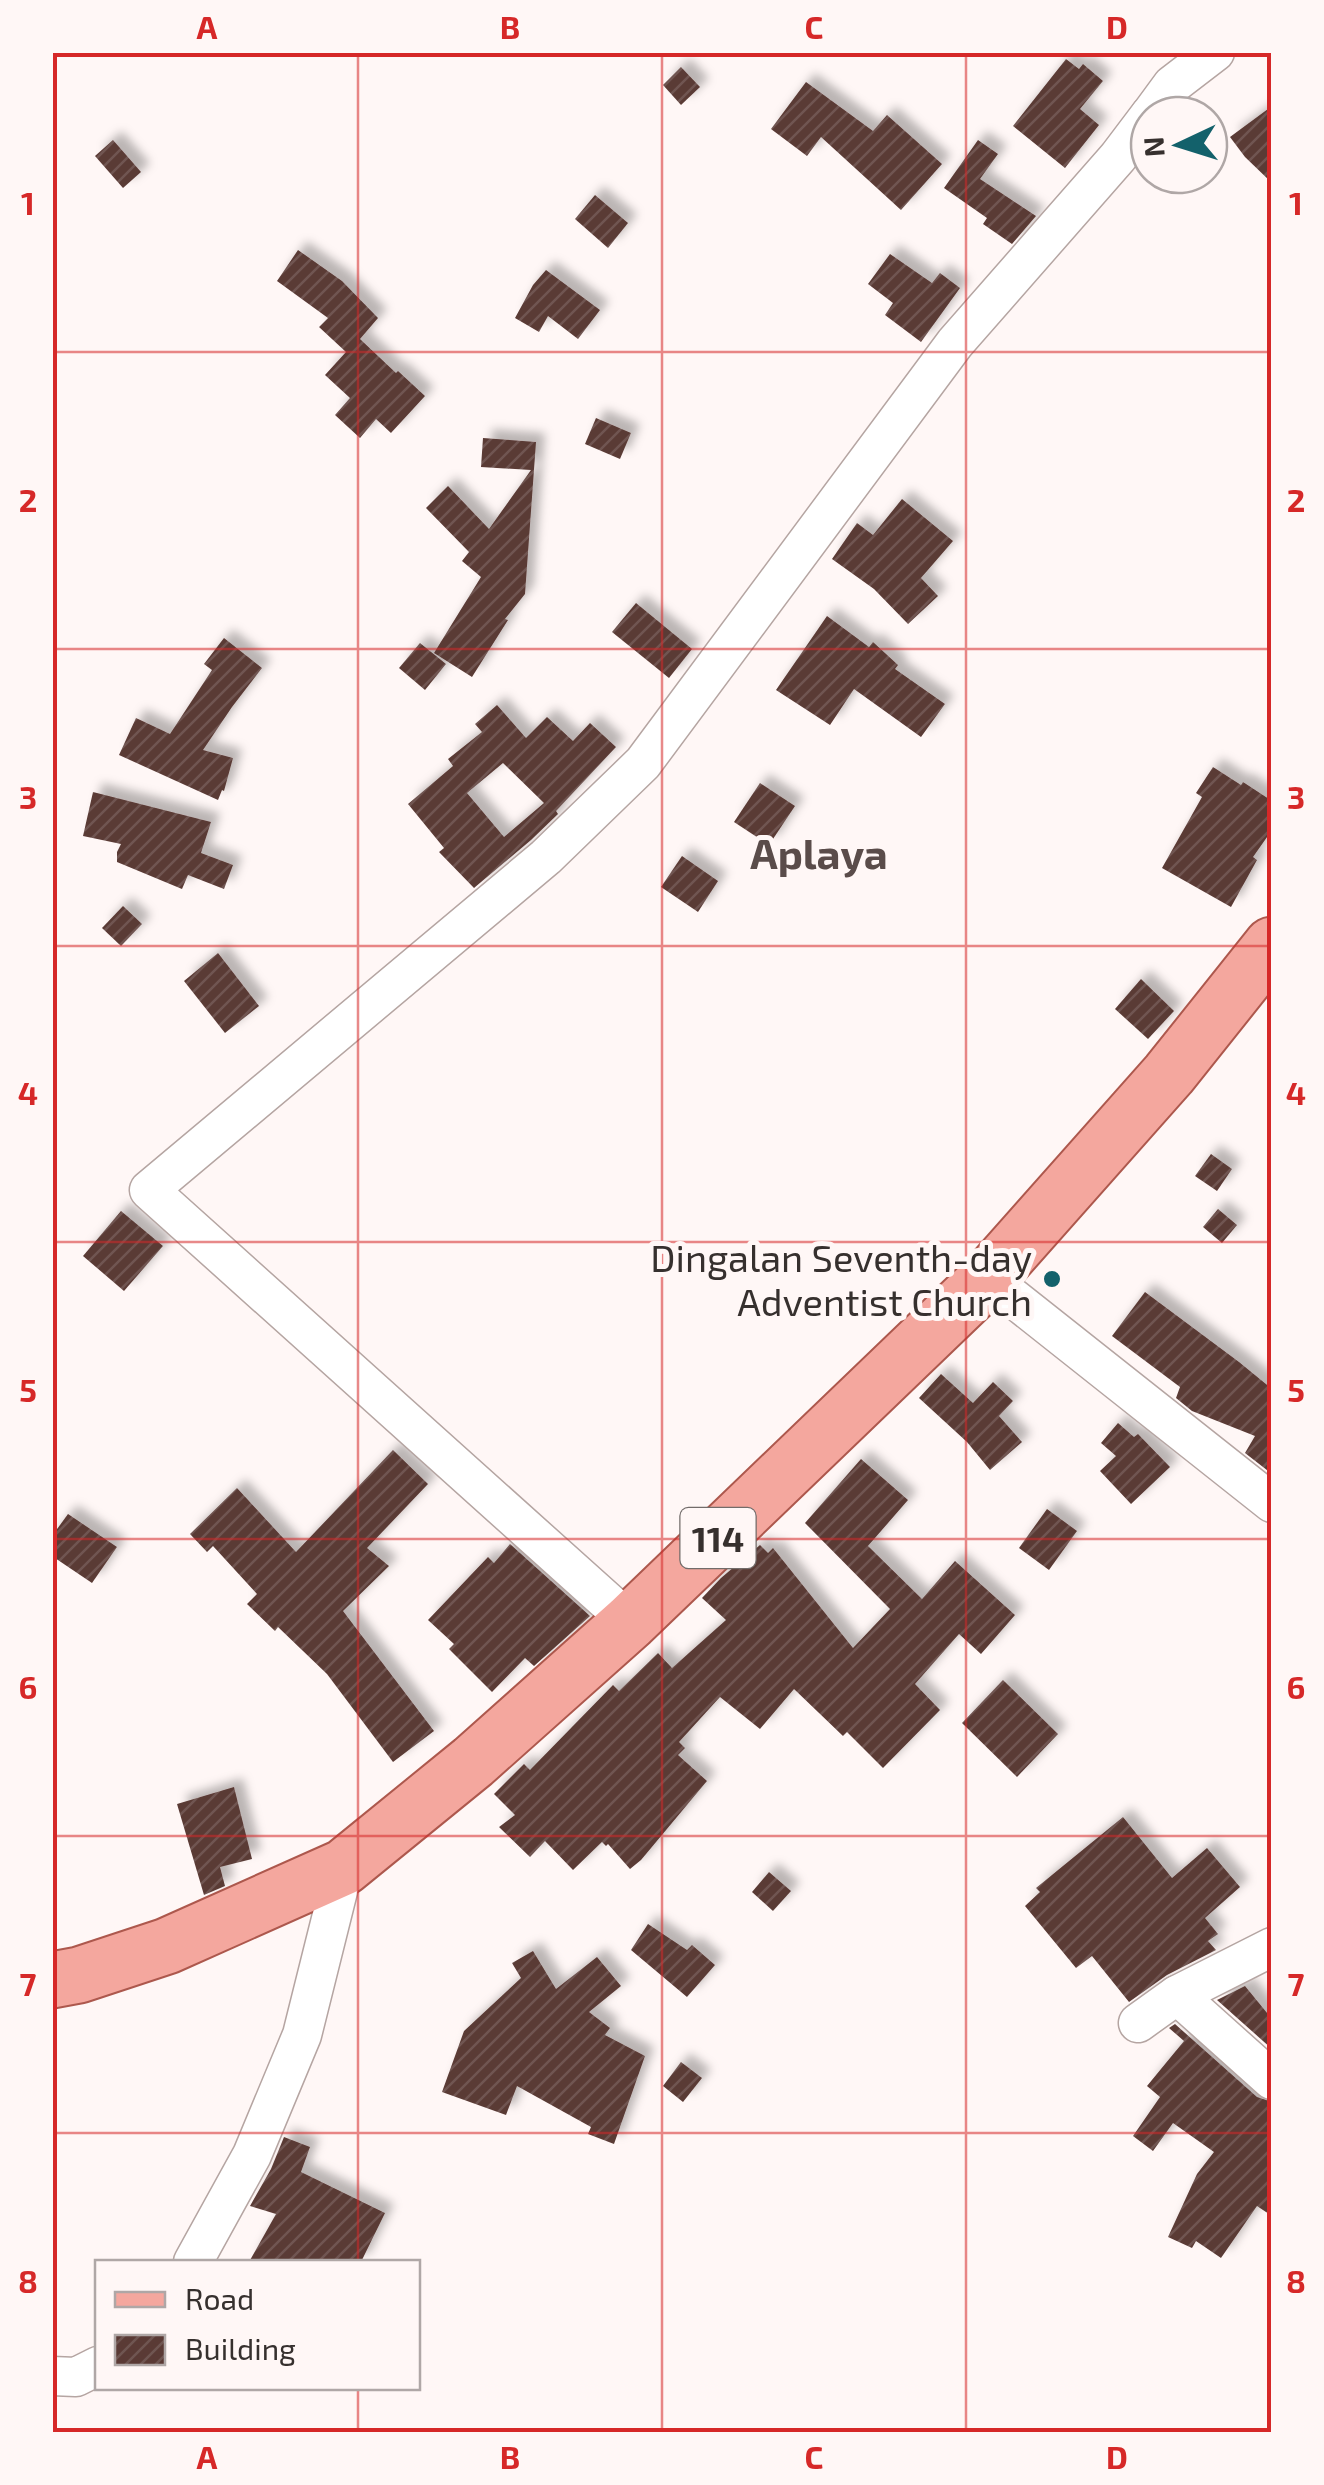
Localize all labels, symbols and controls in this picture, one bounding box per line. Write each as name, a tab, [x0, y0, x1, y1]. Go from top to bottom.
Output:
text: A	[197, 7, 218, 45]
text: B	[500, 7, 520, 45]
text: C	[805, 7, 823, 45]
text: D	[1106, 7, 1128, 45]
north arrow	[1129, 95, 1229, 195]
text: N	[1135, 136, 1171, 158]
text: 1	[21, 183, 35, 221]
text: 1	[1289, 183, 1303, 221]
text: 2	[19, 480, 37, 518]
text: 2	[1287, 480, 1305, 518]
text: 3	[19, 777, 37, 815]
text: 3	[1287, 777, 1305, 815]
district label: Aplaya	[750, 827, 888, 878]
text: 4	[18, 1073, 38, 1111]
text: 4	[1286, 1073, 1306, 1111]
place label: Dingalan Seventh-day Adventist Church	[650, 1234, 1032, 1324]
marker: Dingalan Seventh-day Adventist Church	[1041, 1268, 1063, 1290]
text: 5	[19, 1370, 37, 1408]
text: 5	[1287, 1370, 1305, 1408]
road number: 114	[680, 1508, 756, 1568]
text: 6	[19, 1667, 37, 1705]
text: 6	[1287, 1667, 1305, 1705]
text: 7	[20, 1964, 37, 2002]
text: 7	[1288, 1964, 1305, 2002]
legend	[95, 2260, 420, 2390]
text: 8	[18, 2261, 38, 2299]
text: 8	[1286, 2261, 1306, 2299]
text: Road	[185, 2280, 254, 2316]
text: Building	[185, 2330, 296, 2366]
text: A	[197, 2437, 218, 2475]
text: B	[500, 2437, 520, 2475]
text: C	[805, 2437, 823, 2475]
text: D	[1106, 2437, 1128, 2475]

